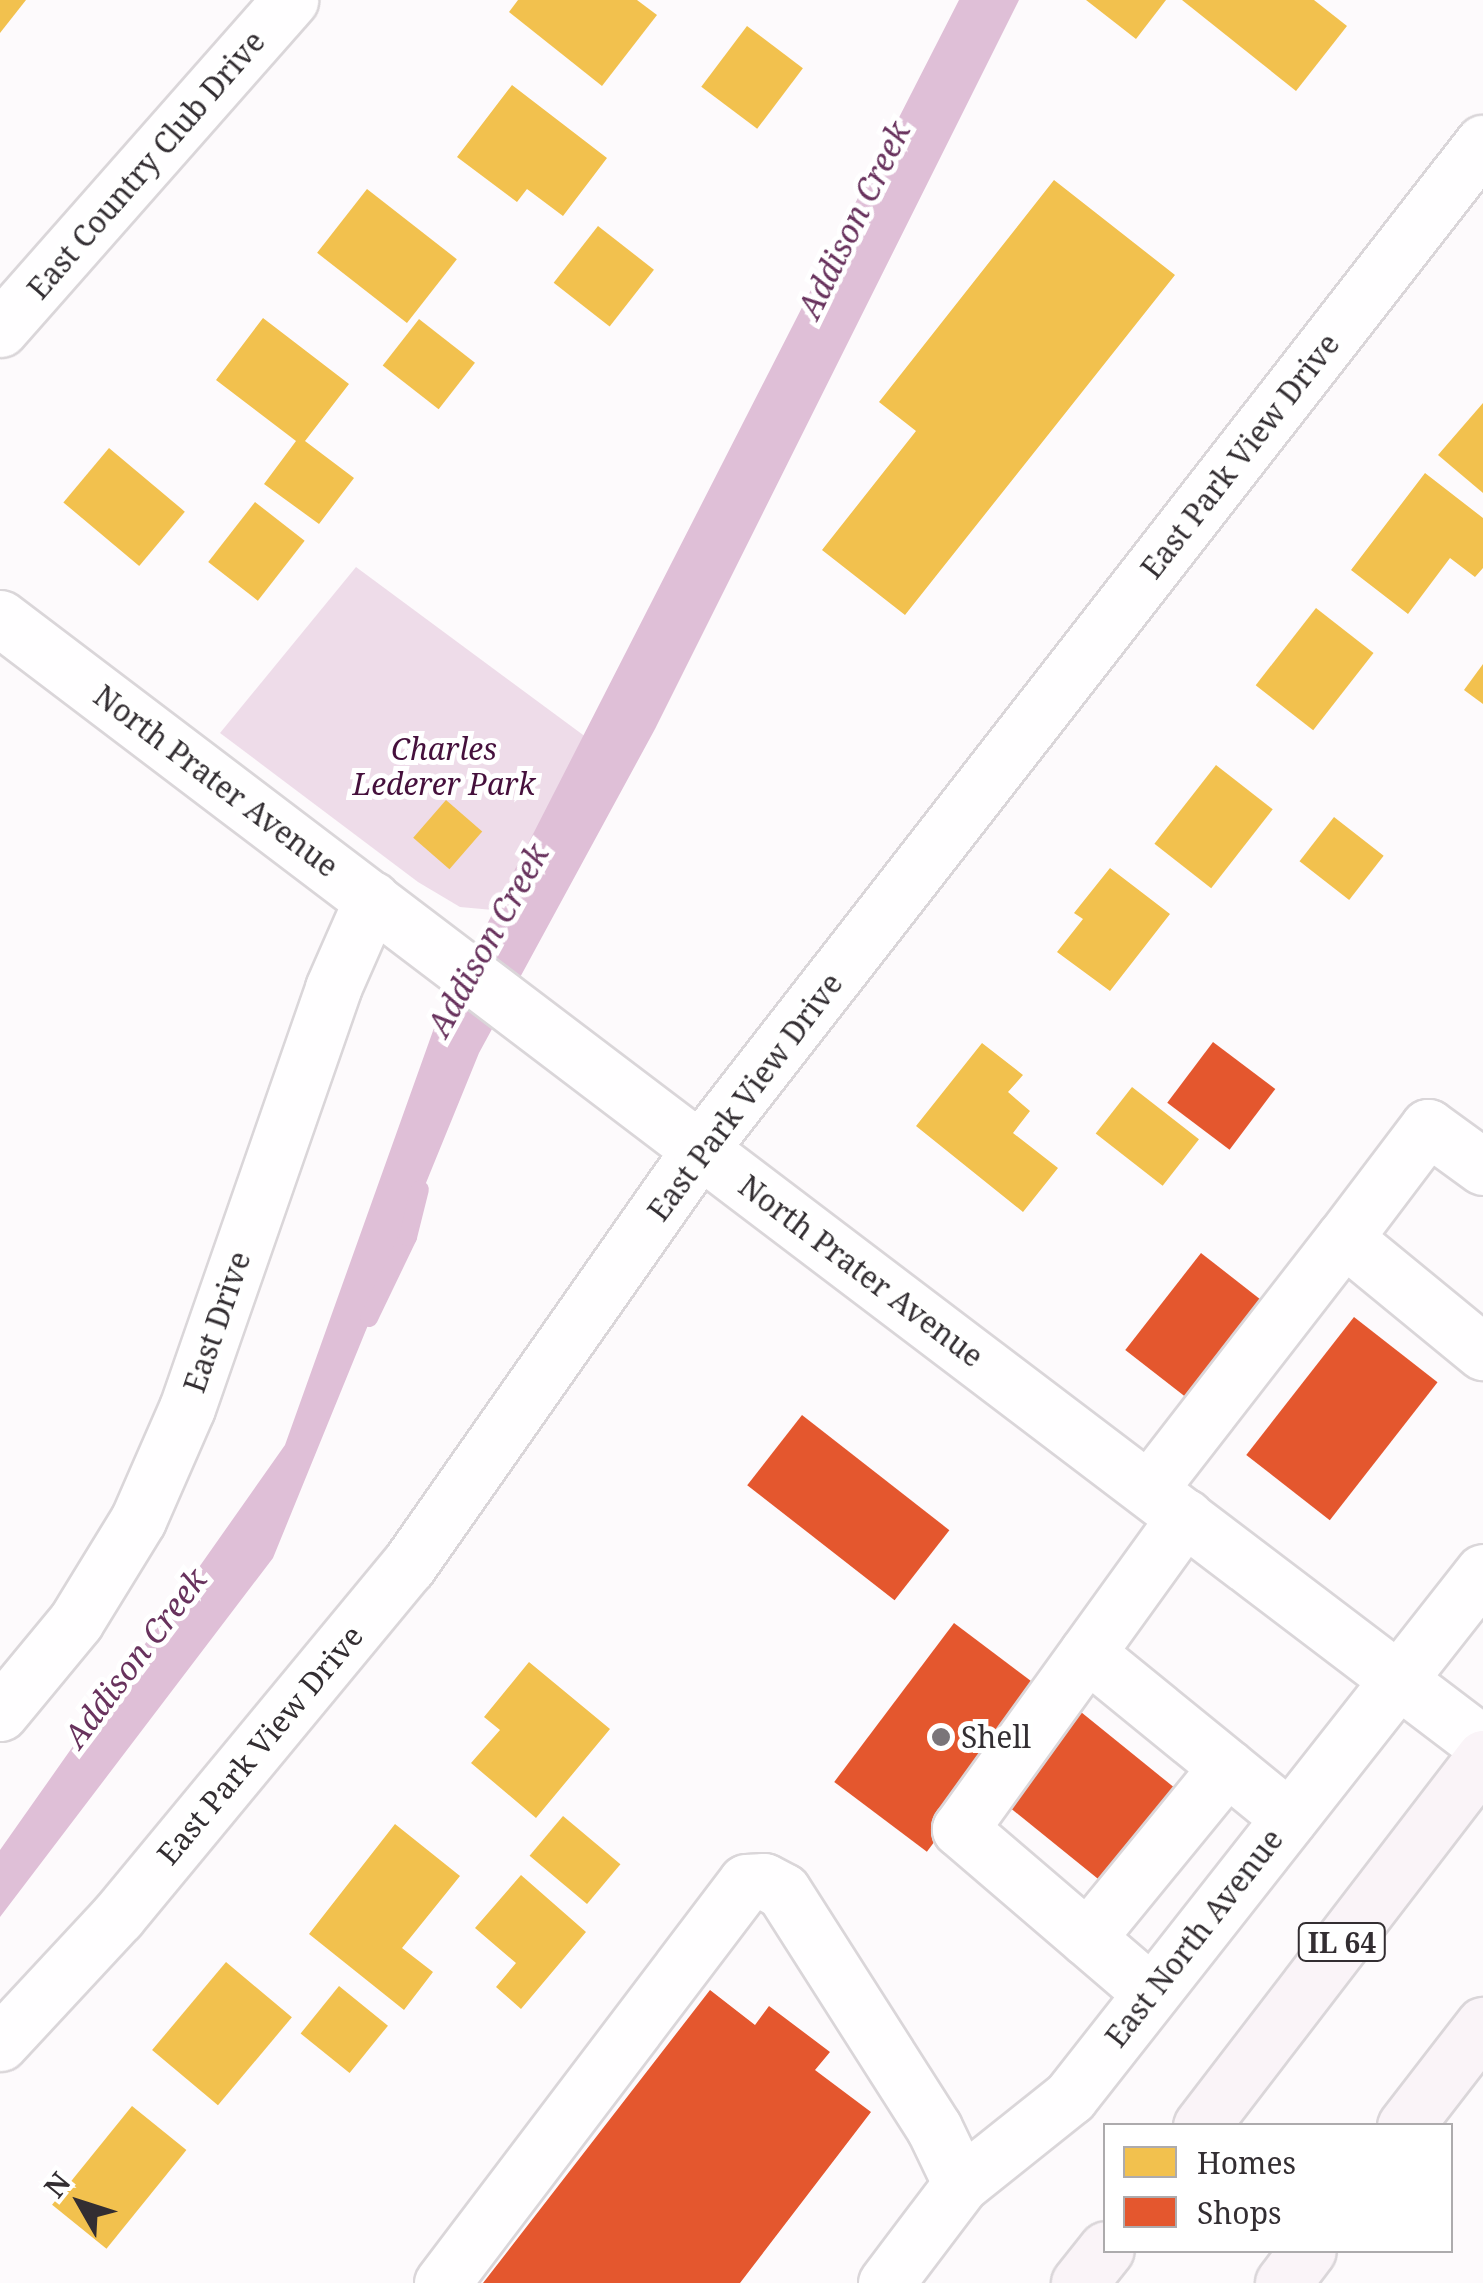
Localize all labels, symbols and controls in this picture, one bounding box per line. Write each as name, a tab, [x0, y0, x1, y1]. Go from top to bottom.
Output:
street label: East Country Club Drive	[20, 24, 272, 306]
water label: Addison Creek	[790, 116, 918, 324]
street label: East Park View Drive	[1133, 327, 1347, 585]
street label: North Prater Avenue	[87, 678, 345, 884]
park label: Charles Lederer Park	[353, 731, 535, 802]
water label: Addison Creek	[419, 837, 557, 1043]
street label: East Park View Drive	[640, 966, 850, 1228]
street label: North Prater Avenue	[732, 1168, 990, 1374]
street label: East Drive	[176, 1247, 258, 1397]
water label: Addison Creek	[55, 1561, 215, 1755]
street label: East Park View Drive	[150, 1618, 370, 1872]
place label: Shell	[961, 1719, 1031, 1755]
marker: Shell	[930, 1726, 952, 1748]
street label: East North Avenue	[1098, 1822, 1290, 2054]
road number: IL 64	[1297, 1919, 1387, 1965]
legend	[1103, 2123, 1453, 2253]
text: Homes	[1197, 2142, 1296, 2183]
north arrow	[30, 2153, 130, 2253]
text: N	[35, 2164, 78, 2205]
text: Shops	[1197, 2192, 1282, 2233]

